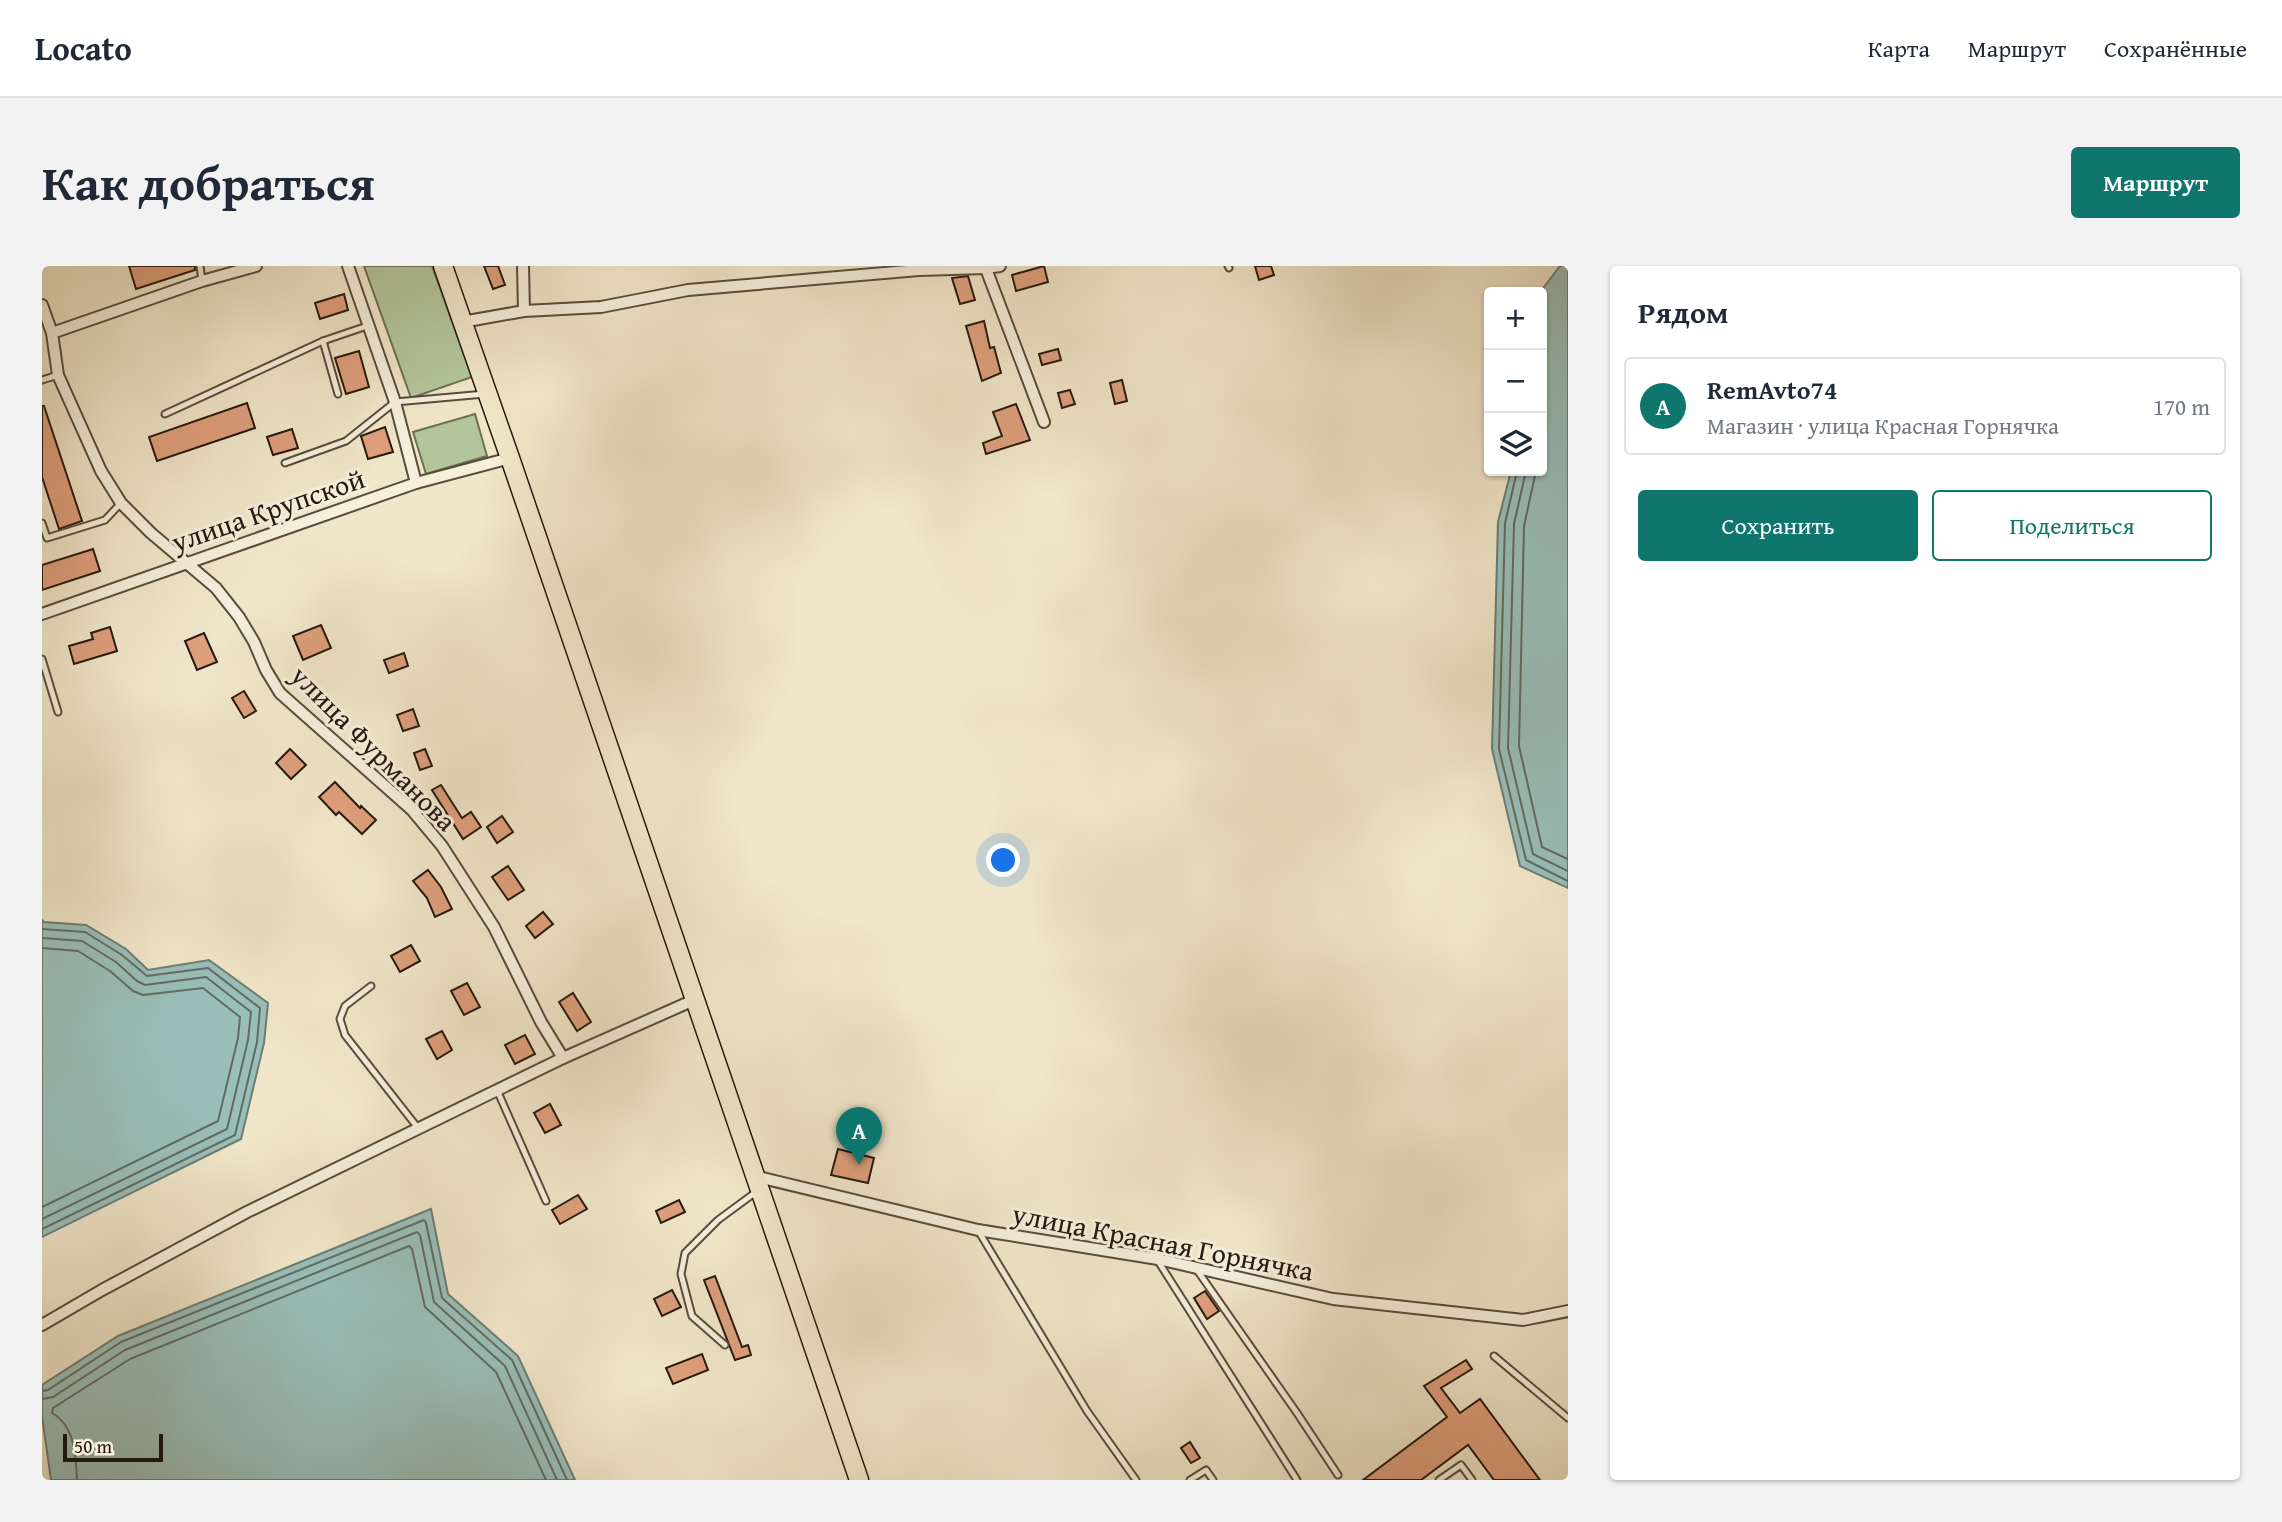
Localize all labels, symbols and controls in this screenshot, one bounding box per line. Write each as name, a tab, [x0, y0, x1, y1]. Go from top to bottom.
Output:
text: Locato	[35, 24, 132, 72]
text: Карта	[1868, 31, 1930, 66]
text: Маршрут	[1968, 31, 2066, 66]
text: Сохранённые	[2104, 31, 2247, 66]
text: Как добраться	[42, 146, 375, 218]
button: Маршрут	[2071, 147, 2240, 218]
map controls	[1484, 287, 1547, 476]
button: +	[1484, 287, 1547, 350]
text: Рядом	[1638, 290, 1729, 334]
button: −	[1484, 350, 1547, 413]
text: RemAvto74	[1707, 370, 1837, 409]
text: A	[1656, 390, 1670, 423]
text: 170 m	[2153, 390, 2210, 423]
text: Магазин · улица Красная Горнячка	[1707, 409, 2059, 442]
button: layers	[1484, 413, 1547, 476]
street label: улица Крупской	[165, 457, 370, 562]
button: Сохранить	[1638, 490, 1918, 561]
button: Поделиться	[1932, 490, 2212, 561]
street label: улица Фурманова	[281, 655, 467, 840]
your location	[986, 843, 1020, 877]
pin: A	[836, 1107, 882, 1165]
street label: улица Красная Горнячка	[1008, 1192, 1318, 1291]
scale bar	[63, 1431, 163, 1463]
text: 50 m	[74, 1432, 112, 1460]

